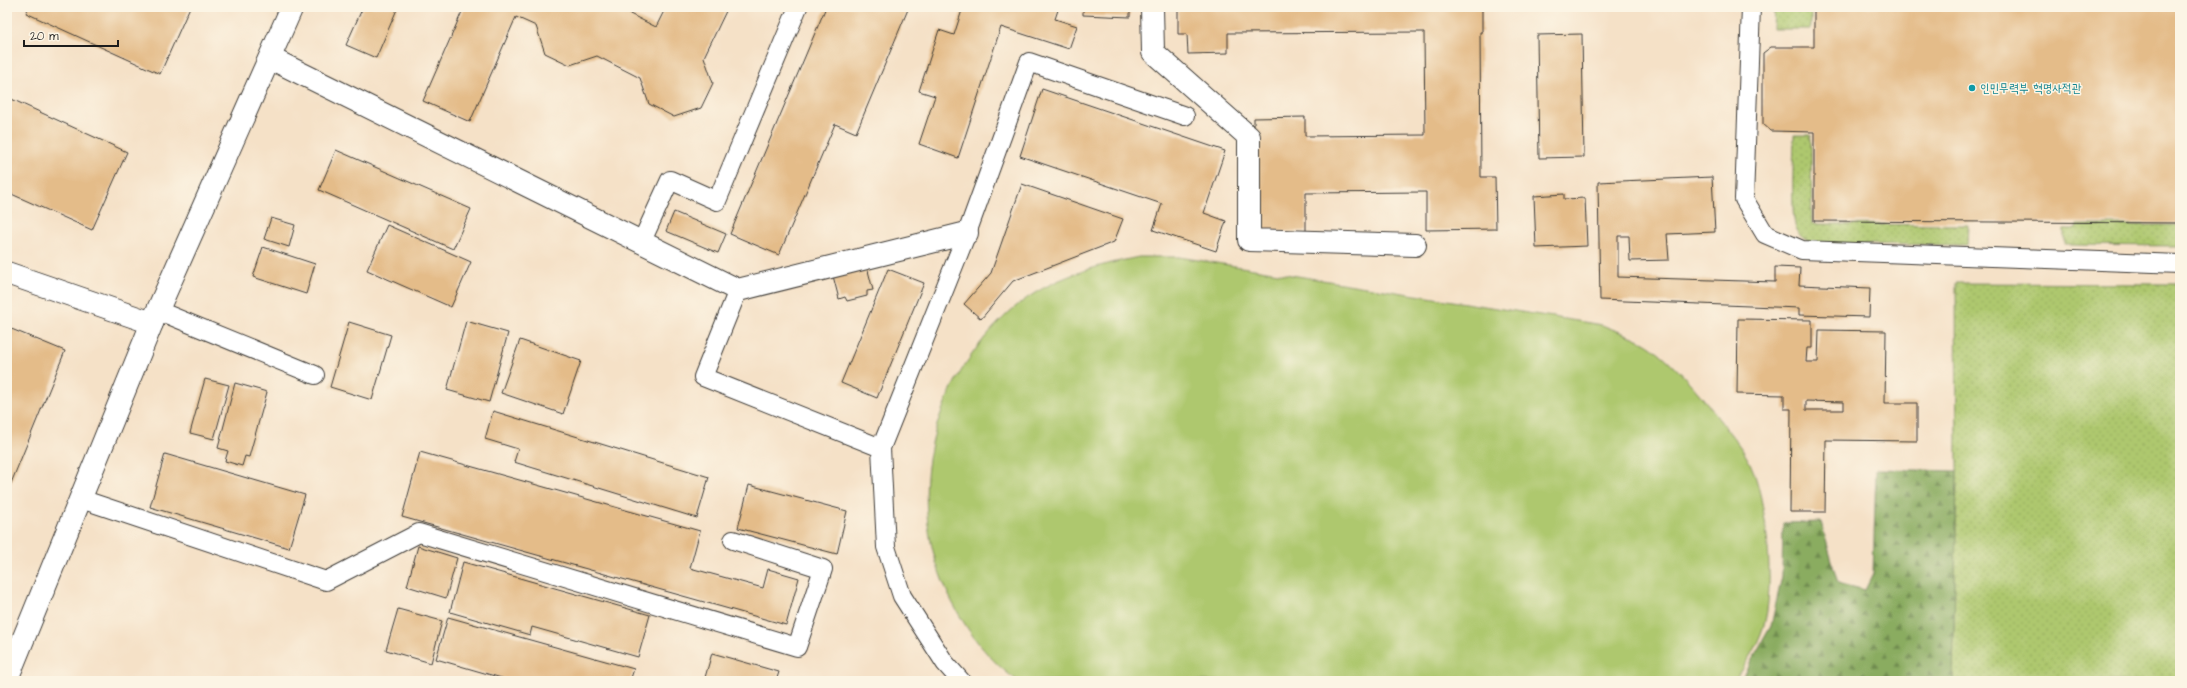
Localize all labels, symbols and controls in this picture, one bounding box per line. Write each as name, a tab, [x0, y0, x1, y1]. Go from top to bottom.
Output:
scale bar	[24, 22, 118, 48]
text: 20 m	[30, 28, 59, 45]
place label: 인민무력부 혁명사적관	[1980, 80, 2082, 97]
marker: 인민무력부 혁명사적관	[1967, 83, 1977, 93]

